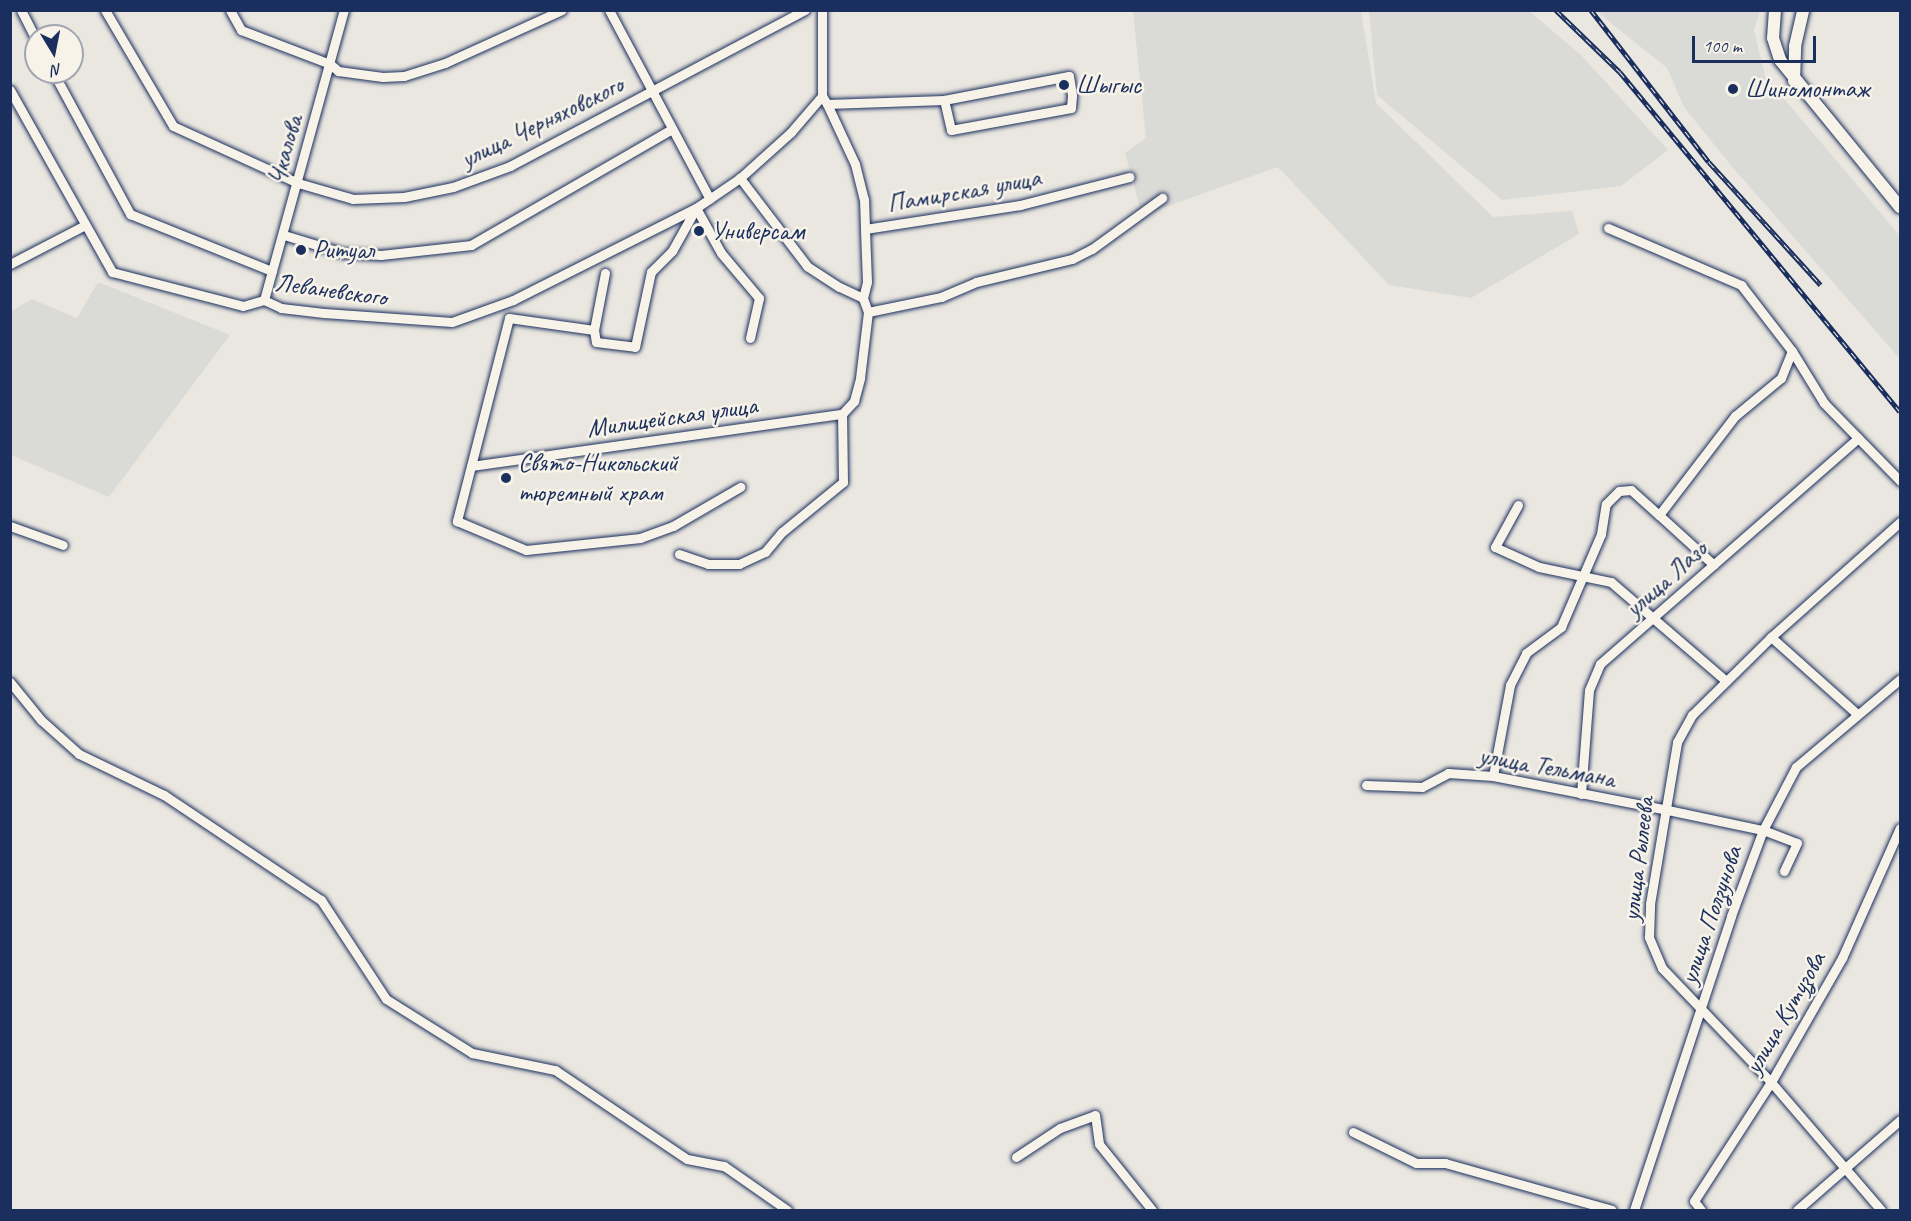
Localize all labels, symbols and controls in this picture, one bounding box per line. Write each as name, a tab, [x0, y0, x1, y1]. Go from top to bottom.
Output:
north arrow	[24, 24, 84, 84]
scale bar	[1695, 24, 1820, 62]
text: 100 m	[1703, 35, 1742, 57]
text: N	[50, 59, 63, 80]
street label: улица Черняховского	[456, 69, 628, 175]
place label: Шыгыс	[1076, 69, 1141, 101]
place label: Шиномонтаж	[1745, 73, 1869, 105]
marker: Шыгыс	[1057, 78, 1071, 92]
marker: Шиномонтаж	[1726, 82, 1740, 96]
street label: Чкалова	[261, 112, 309, 188]
street label: Памирская улица	[884, 162, 1044, 220]
place label: Универсам	[711, 215, 804, 247]
marker: Универсам	[692, 224, 706, 238]
place label: Ритуал	[313, 234, 374, 266]
marker: Ритуал	[294, 243, 308, 257]
street label: Леваневского	[273, 267, 389, 313]
street label: Милицейская улица	[584, 389, 760, 445]
place label: Свято-Никольский тюремный храм	[518, 447, 678, 508]
marker: Свято-Никольский тюремный храм	[499, 471, 513, 485]
street label: улица Лазо	[1619, 534, 1713, 624]
street label: улица Тельмана	[1478, 740, 1616, 794]
street label: улица Рылеева	[1615, 795, 1661, 923]
street label: улица Ползунова	[1673, 841, 1749, 989]
street label: улица Кутузова	[1738, 946, 1832, 1080]

